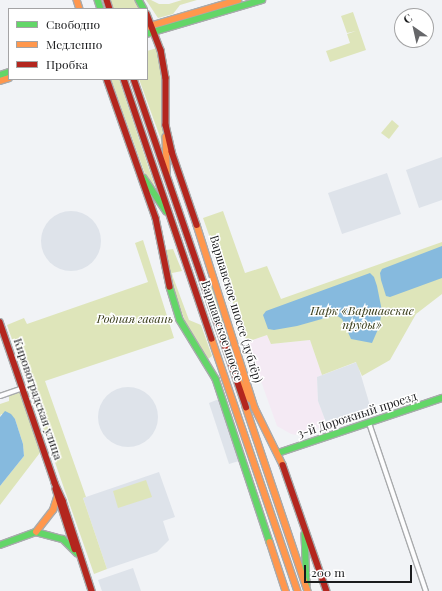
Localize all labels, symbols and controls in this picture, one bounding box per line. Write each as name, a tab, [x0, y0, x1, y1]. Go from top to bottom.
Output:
legend	[8, 8, 148, 80]
north arrow	[394, 8, 434, 48]
text: С	[400, 10, 415, 27]
text: Свободно	[46, 16, 100, 32]
text: Медленно	[46, 36, 102, 52]
text: Пробка	[46, 56, 88, 72]
street label: Варшавское шоссе (дублёр)	[207, 234, 265, 384]
street label: Варшавское шоссе	[198, 279, 246, 383]
park label: Парк «Варшавские пруды»	[310, 304, 414, 332]
park label: Родная гавань	[97, 312, 173, 326]
street label: Кировоградская улица	[10, 336, 66, 462]
street label: 3-й Дорожный проезд	[295, 389, 419, 441]
scale bar	[306, 557, 414, 583]
text: 200 m	[311, 564, 345, 580]

